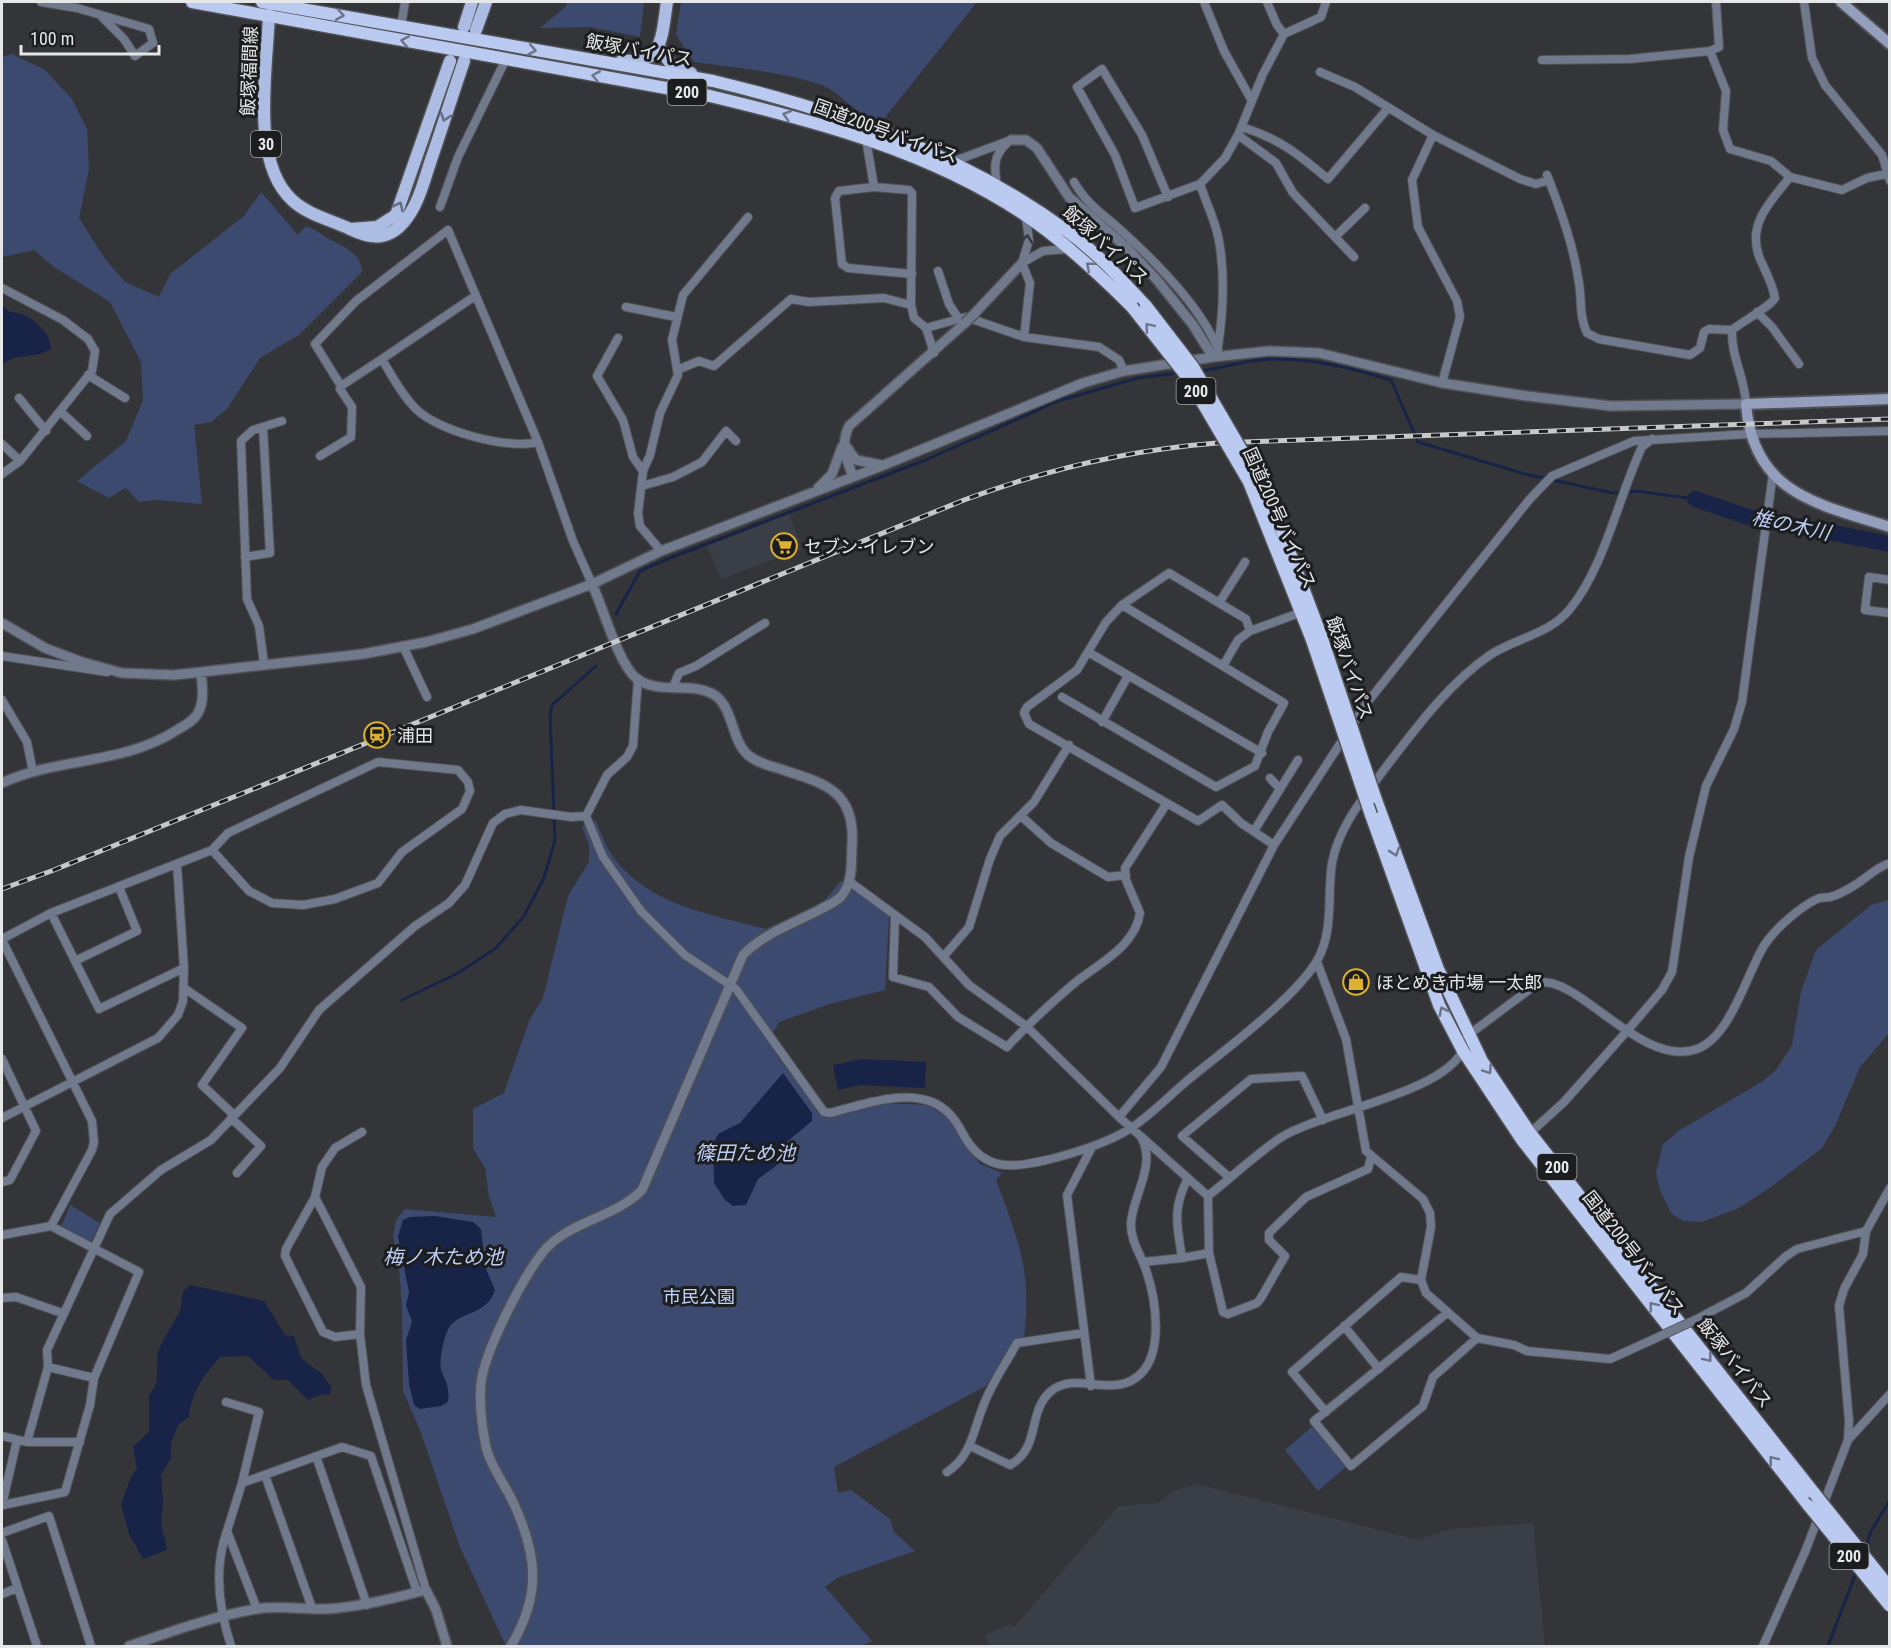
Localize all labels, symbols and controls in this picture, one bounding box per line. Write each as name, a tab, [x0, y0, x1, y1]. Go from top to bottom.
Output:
one-way arrow	[335, 9, 345, 21]
scale bar	[21, 18, 159, 56]
street label: 飯塚福間線	[237, 26, 261, 116]
text: 100 m	[30, 28, 74, 49]
street label: 飯塚バイパス	[584, 30, 694, 70]
one-way arrow	[400, 35, 410, 48]
one-way arrow	[527, 43, 537, 56]
one-way arrow	[592, 70, 602, 83]
road number: 200	[668, 79, 706, 105]
street label: 国道200号バイパス	[811, 95, 961, 167]
one-way arrow	[782, 110, 793, 122]
one-way arrow	[440, 111, 453, 122]
road number: 30	[251, 131, 281, 157]
street label: 飯塚バイパス	[1059, 201, 1153, 289]
one-way arrow	[392, 202, 404, 213]
one-way arrow	[1021, 234, 1033, 244]
one-way arrow	[1086, 263, 1097, 274]
one-way arrow	[1146, 323, 1157, 334]
road number: 200	[1176, 378, 1216, 404]
street label: 国道200号バイパス	[1239, 444, 1321, 592]
water label: 椎の木川	[1749, 505, 1835, 545]
supermarket icon: セブン-イレブン	[769, 531, 799, 561]
place label: セブン-イレブン	[804, 536, 934, 557]
street label: 飯塚バイパス	[1323, 614, 1377, 722]
station icon: 浦田	[362, 720, 392, 750]
place label: 浦田	[397, 725, 433, 746]
one-way arrow	[1387, 846, 1400, 857]
shop icon: ほとめき市場 一太郎	[1341, 967, 1371, 997]
place label: ほとめき市場 一太郎	[1376, 972, 1542, 993]
one-way arrow	[1439, 1007, 1450, 1018]
one-way arrow	[1481, 1063, 1492, 1074]
water label: 篠田ため池	[695, 1141, 797, 1165]
road number: 200	[1538, 1154, 1576, 1180]
street label: 国道200号バイパス	[1579, 1187, 1689, 1319]
water label: 梅ノ木ため池	[383, 1245, 505, 1269]
park label: 市民公園	[663, 1286, 735, 1307]
one-way arrow	[1650, 1302, 1661, 1313]
street label: 飯塚バイパス	[1694, 1314, 1776, 1412]
one-way arrow	[1701, 1351, 1712, 1362]
one-way arrow	[1770, 1455, 1781, 1466]
road number: 200	[1830, 1543, 1868, 1569]

